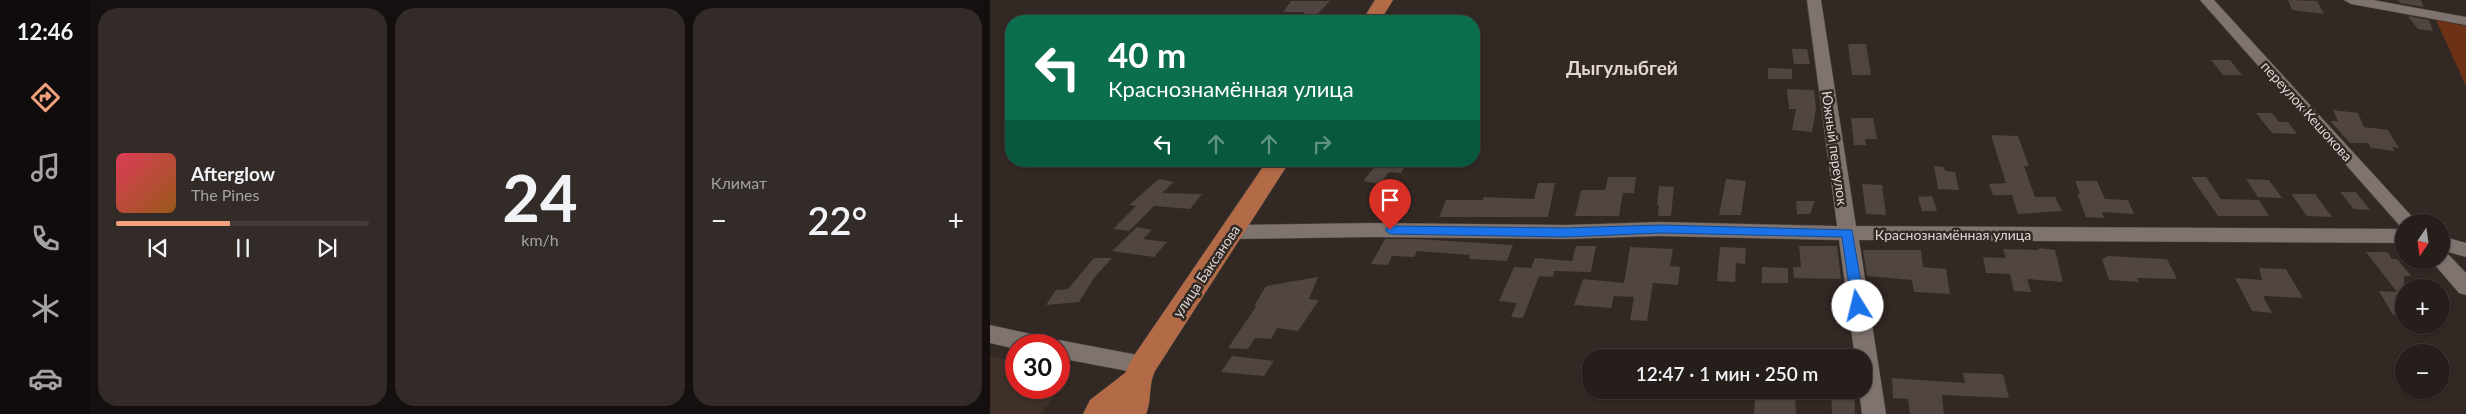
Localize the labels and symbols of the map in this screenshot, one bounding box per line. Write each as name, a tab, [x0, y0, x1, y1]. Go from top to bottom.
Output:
district label: Дыгулыбгей	[1566, 56, 1678, 79]
street label: переулок Кешокова	[2258, 58, 2356, 164]
street label: Южный переулок	[1819, 90, 1852, 207]
pin	[1369, 179, 1411, 230]
north arrow	[2395, 214, 2450, 269]
street label: улица Баксанова	[1169, 222, 1243, 320]
street label: Краснознамённая улица	[1875, 226, 2031, 243]
position arrow	[1831, 279, 1883, 331]
speed limit sign: 30	[1005, 334, 1070, 399]

